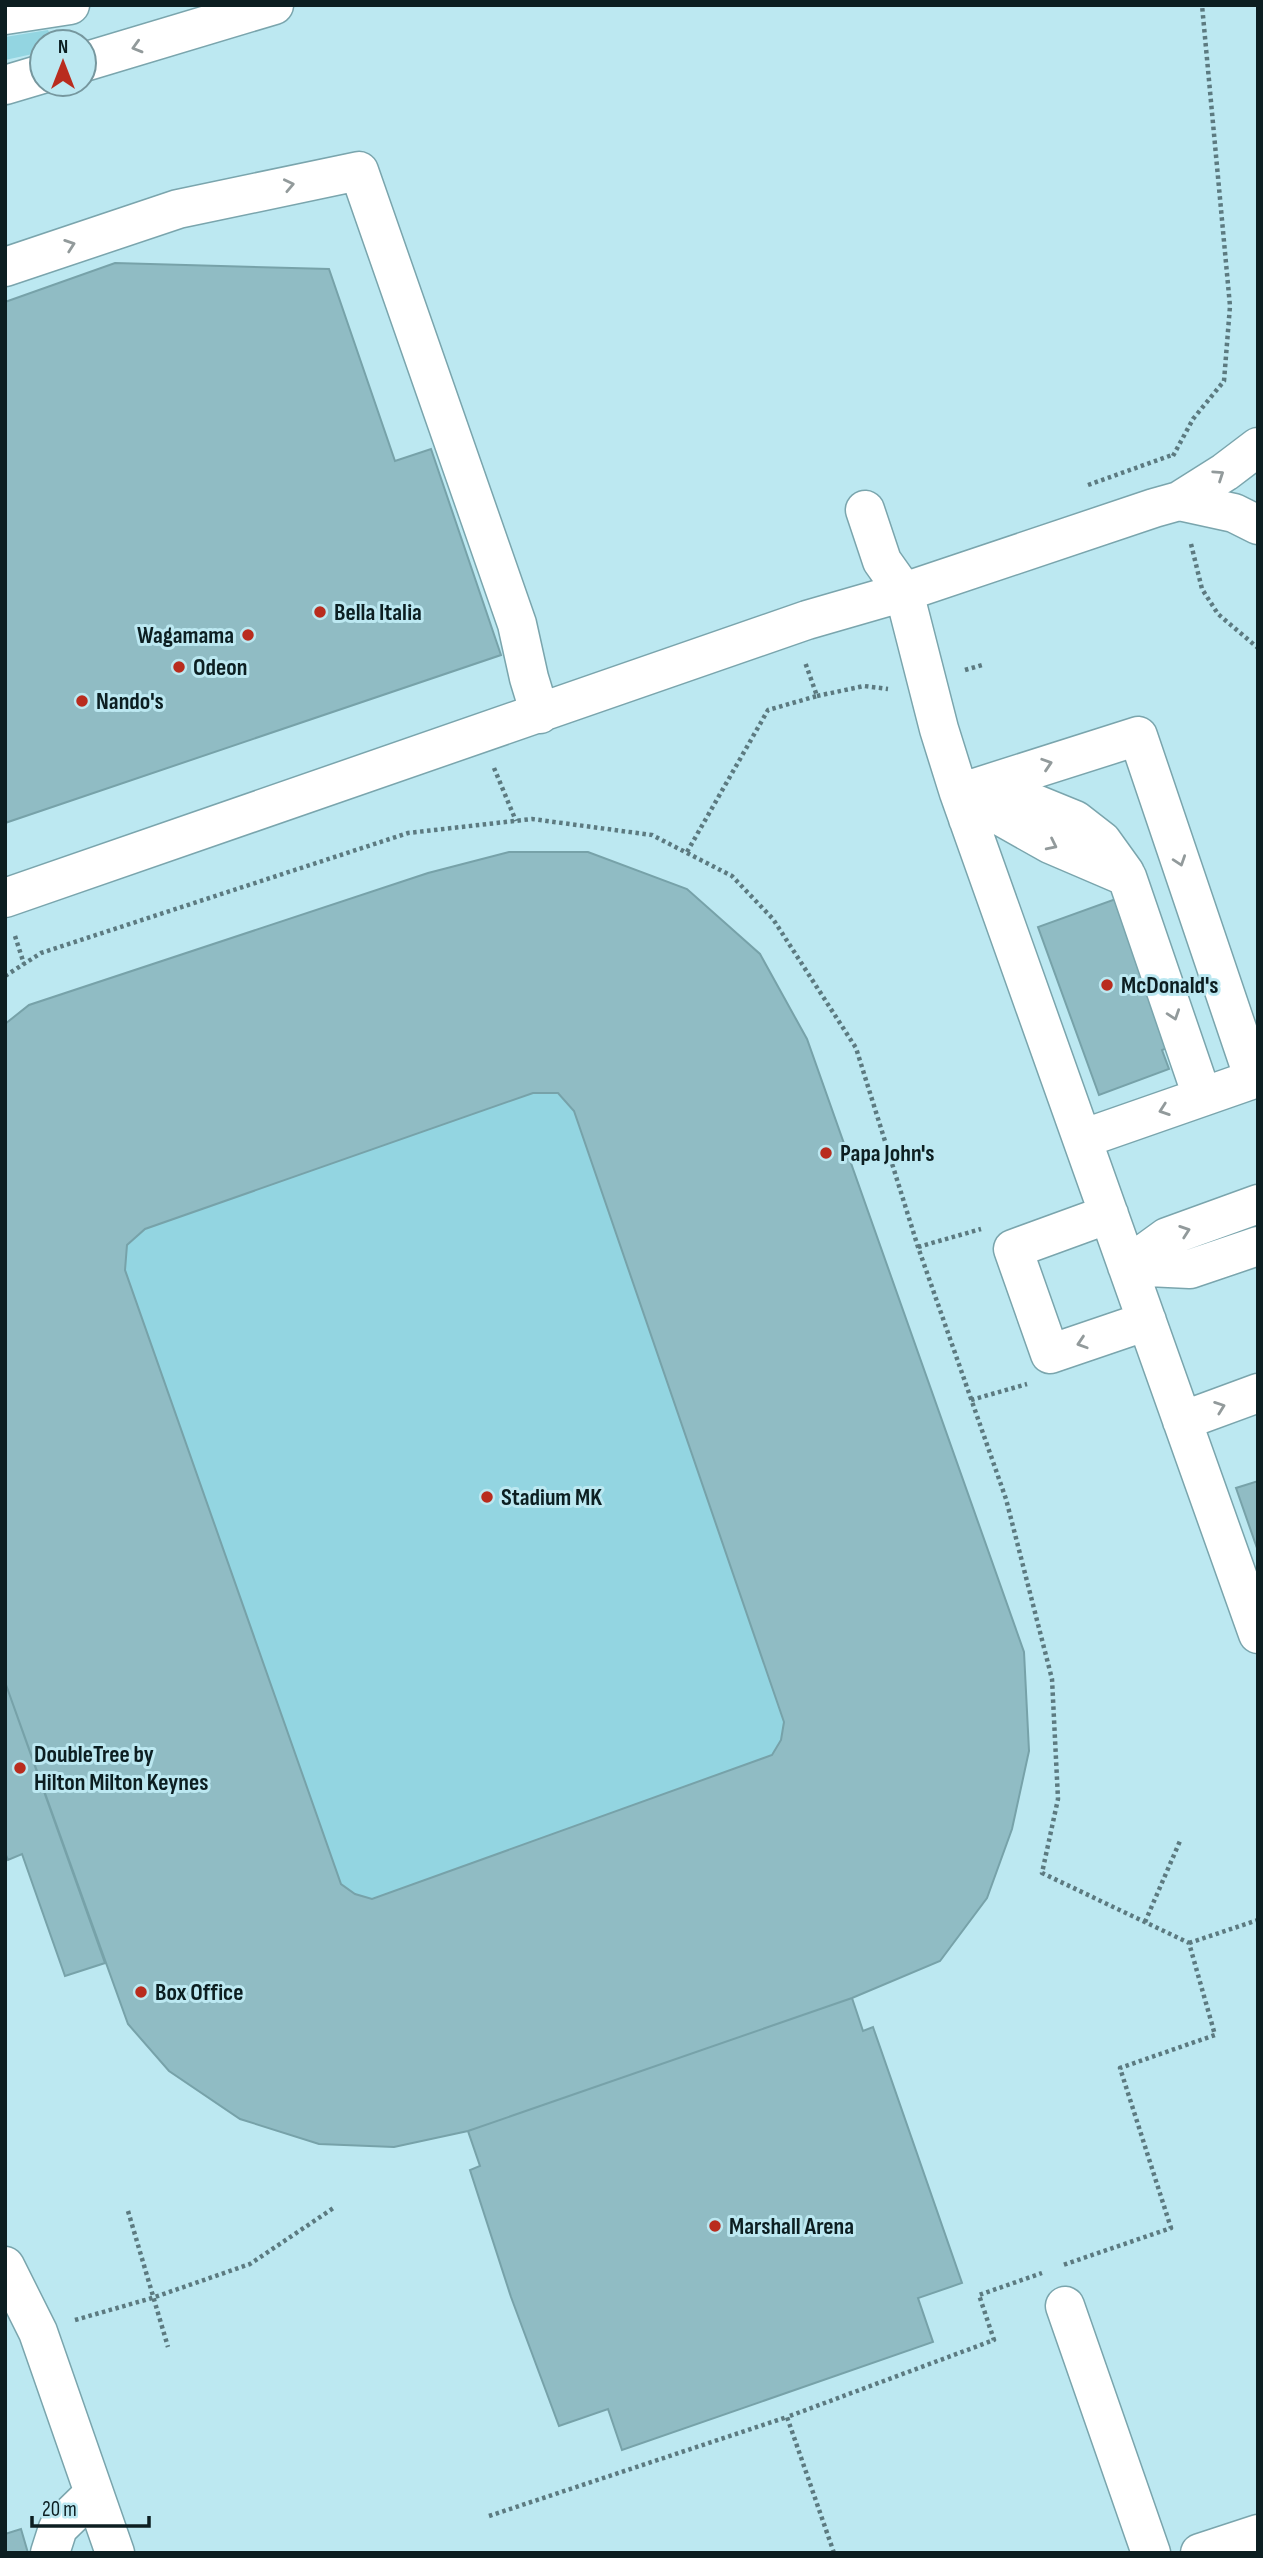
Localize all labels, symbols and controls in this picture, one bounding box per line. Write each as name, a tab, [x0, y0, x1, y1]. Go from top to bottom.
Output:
north arrow	[28, 28, 98, 98]
text: N	[58, 36, 68, 59]
one-way arrow	[131, 39, 143, 54]
one-way arrow	[283, 179, 295, 194]
one-way arrow	[63, 239, 76, 253]
one-way arrow	[1212, 471, 1225, 484]
place label: Bella Italia	[334, 598, 422, 627]
marker: Bella Italia	[312, 604, 328, 620]
place label: Wagamama	[137, 621, 234, 650]
marker: Wagamama	[240, 627, 256, 643]
place label: Odeon	[193, 653, 247, 682]
marker: Odeon	[171, 659, 187, 675]
place label: Nando's	[96, 687, 164, 716]
marker: Nando's	[74, 693, 90, 709]
one-way arrow	[1041, 758, 1053, 773]
one-way arrow	[1045, 836, 1057, 850]
one-way arrow	[1172, 855, 1186, 867]
place label: McDonald's	[1121, 971, 1219, 1000]
marker: McDonald's	[1099, 977, 1115, 993]
one-way arrow	[1166, 1008, 1180, 1020]
one-way arrow	[1158, 1102, 1171, 1116]
place label: Papa John's	[840, 1139, 934, 1168]
marker: Papa John's	[818, 1145, 834, 1161]
one-way arrow	[1179, 1225, 1191, 1239]
one-way arrow	[1077, 1335, 1089, 1349]
one-way arrow	[1214, 1401, 1226, 1415]
place label: Stadium MK	[501, 1483, 602, 1512]
marker: Stadium MK	[479, 1489, 495, 1505]
place label: DoubleTree by Hilton Milton Keynes	[34, 1740, 208, 1797]
marker: DoubleTree by Hilton Milton Keynes	[12, 1760, 28, 1776]
place label: Box Office	[155, 1978, 243, 2007]
marker: Box Office	[133, 1984, 149, 2000]
place label: Marshall Arena	[729, 2212, 854, 2241]
marker: Marshall Arena	[707, 2218, 723, 2234]
scale bar	[32, 2484, 149, 2528]
text: 20 m	[42, 2497, 77, 2522]

